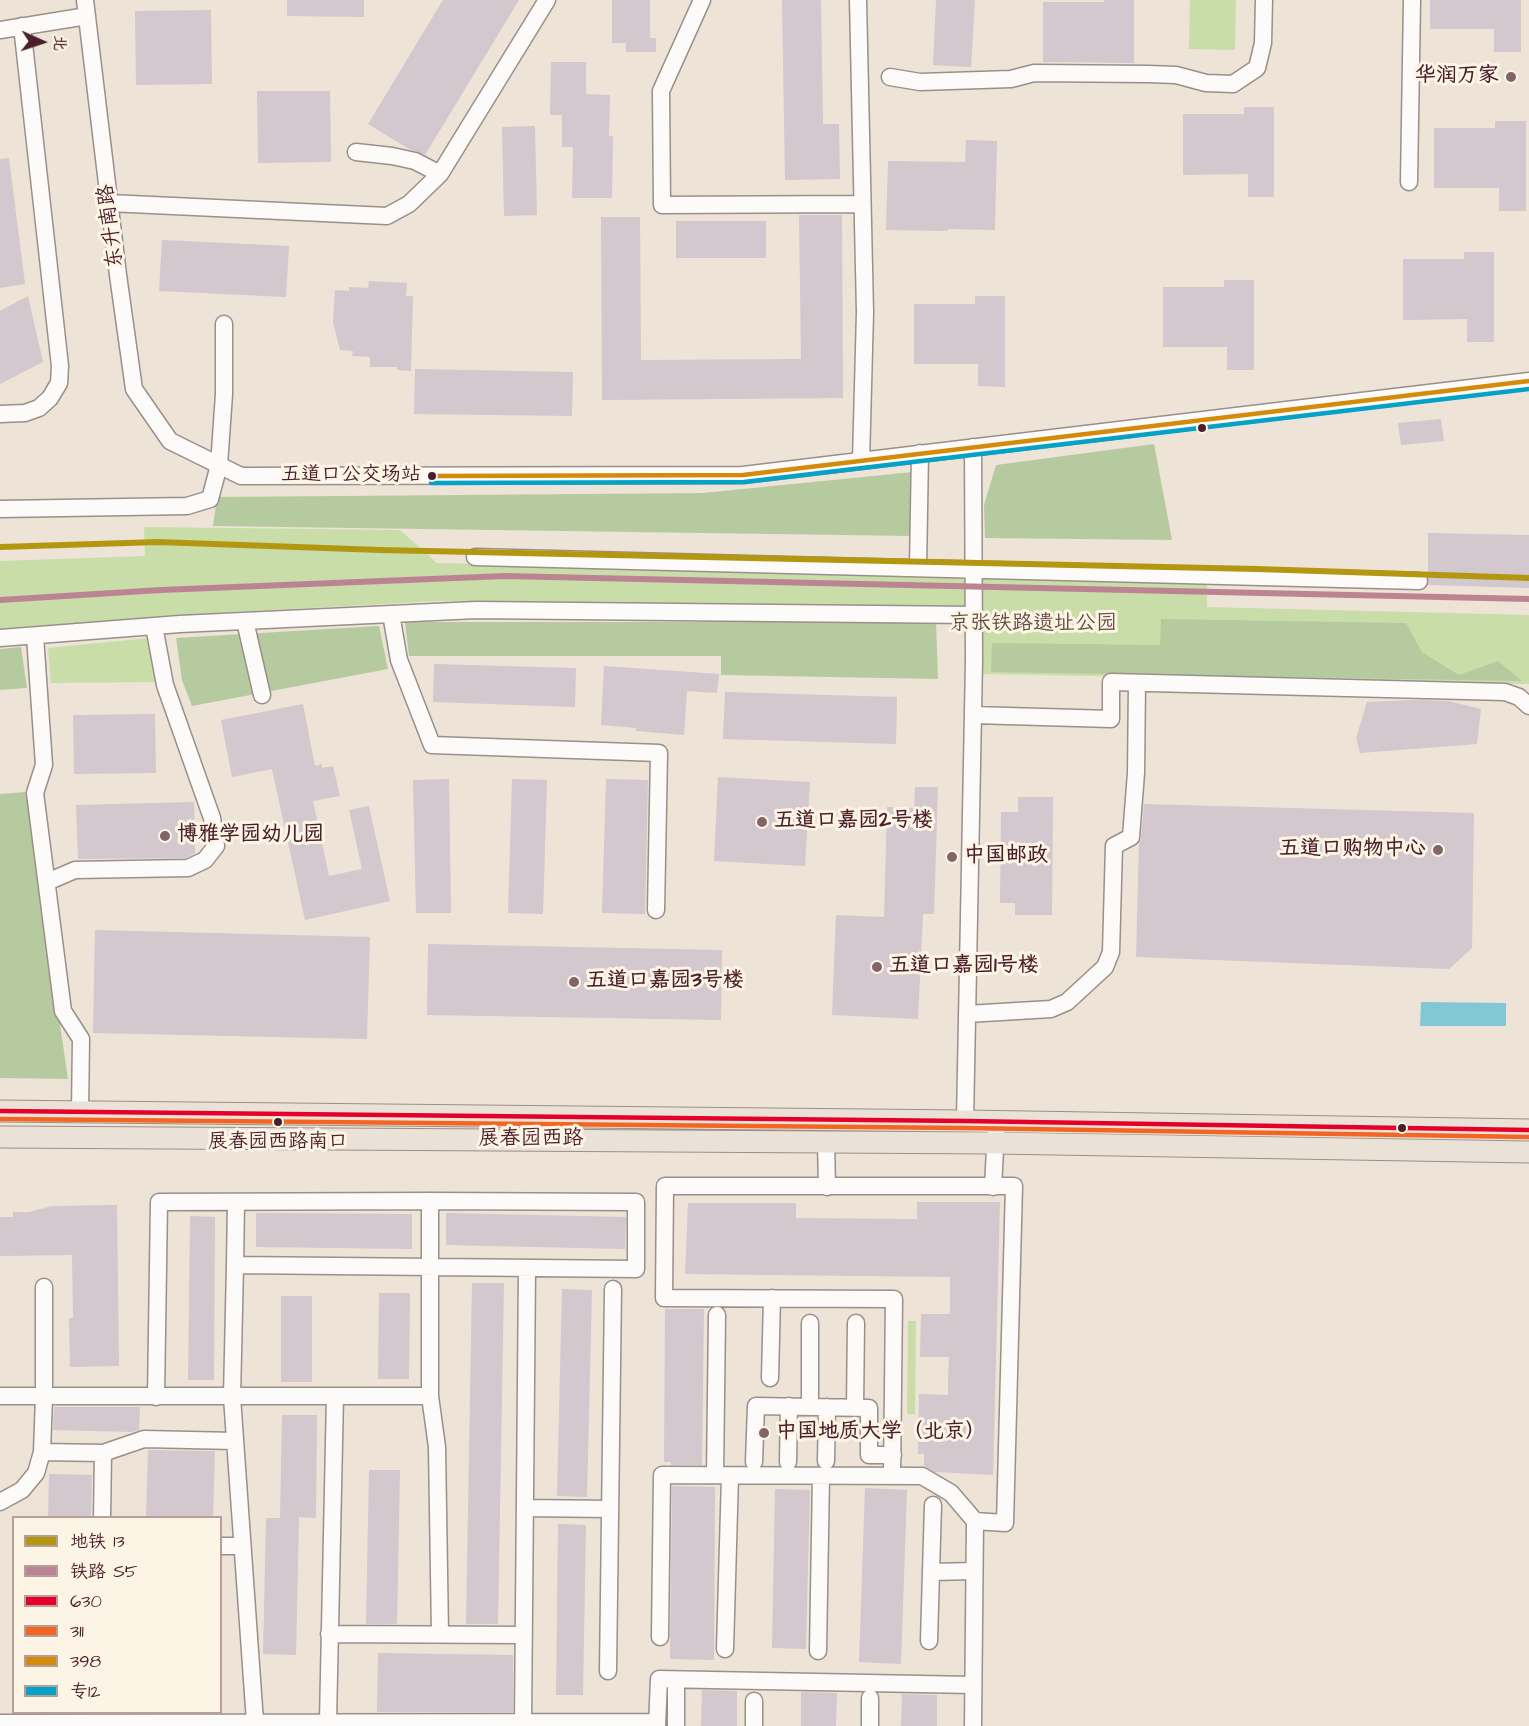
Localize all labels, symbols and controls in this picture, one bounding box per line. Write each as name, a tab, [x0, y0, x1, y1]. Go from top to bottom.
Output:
north arrow	[12, 12, 72, 72]
text: 北	[49, 34, 71, 52]
place label: 华润万家	[1415, 64, 1499, 90]
marker: 华润万家	[1504, 70, 1518, 84]
street label: 东升南路	[94, 183, 130, 269]
unlabelled marker	[1196, 422, 1208, 434]
place label: 五道口公交场站	[281, 464, 421, 488]
marker: 五道口公交场站	[426, 470, 438, 482]
park label: 京张铁路遗址公园	[949, 612, 1117, 638]
place label: 五道口嘉园2号楼	[774, 809, 933, 835]
marker: 五道口嘉园2号楼	[755, 815, 769, 829]
place label: 博雅学园幼儿园	[177, 823, 324, 849]
marker: 博雅学园幼儿园	[158, 829, 172, 843]
place label: 五道口购物中心	[1279, 837, 1426, 863]
marker: 五道口购物中心	[1431, 843, 1445, 857]
place label: 中国邮政	[964, 844, 1048, 870]
marker: 中国邮政	[945, 850, 959, 864]
place label: 五道口嘉园1号楼	[889, 954, 1039, 980]
marker: 五道口嘉园1号楼	[870, 960, 884, 974]
place label: 五道口嘉园3号楼	[586, 969, 744, 995]
marker: 五道口嘉园3号楼	[567, 975, 581, 989]
marker: 展春园西路南口	[272, 1116, 284, 1128]
unlabelled marker	[1396, 1122, 1408, 1134]
street label: 展春园西路	[479, 1127, 583, 1153]
place label: 展春园西路南口	[208, 1131, 348, 1155]
place label: 中国地质大学（北京）	[776, 1420, 986, 1446]
marker: 中国地质大学（北京）	[757, 1426, 771, 1440]
legend	[12, 1516, 222, 1714]
text: 地铁 13	[70, 1529, 125, 1554]
text: 铁路 S5	[70, 1559, 138, 1584]
text: 630	[70, 1589, 102, 1614]
text: 311	[70, 1619, 84, 1644]
text: 398	[70, 1649, 101, 1674]
text: 专12	[70, 1679, 101, 1704]

